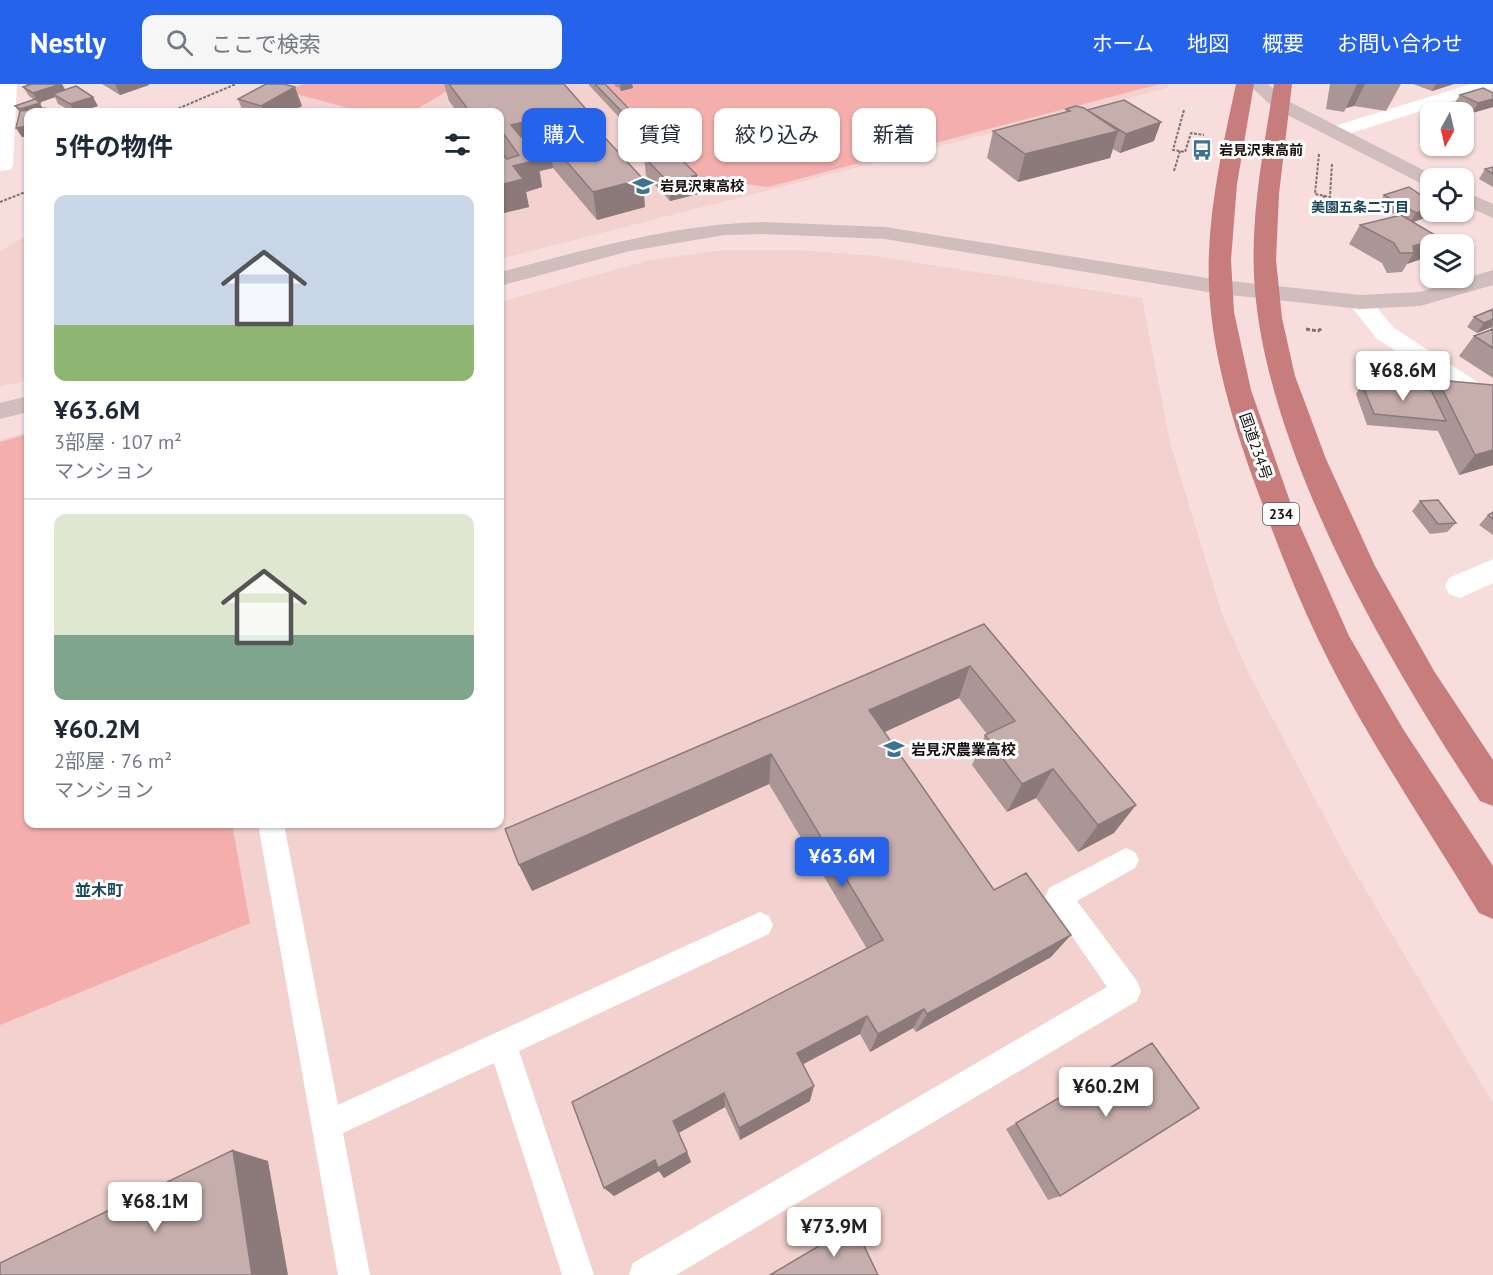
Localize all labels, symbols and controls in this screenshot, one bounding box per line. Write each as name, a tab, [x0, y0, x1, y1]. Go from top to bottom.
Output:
search box	[142, 15, 562, 69]
text: Nestly	[30, 24, 106, 61]
icon: search	[163, 26, 196, 59]
text: ここで検索	[211, 30, 321, 58]
text: ホーム	[1092, 30, 1154, 57]
text: 地図	[1187, 30, 1229, 57]
text: 概要	[1262, 30, 1304, 57]
text: お問い合わせ	[1337, 30, 1463, 57]
north arrow	[1420, 102, 1474, 156]
map controls	[1420, 102, 1474, 288]
chip: 購入	[522, 108, 606, 162]
chip: 賃貸	[618, 108, 702, 162]
chip: 絞り込み	[714, 108, 840, 162]
chip: 新着	[852, 108, 936, 162]
icon: filters	[441, 128, 474, 161]
text: 5件の物件	[54, 130, 173, 163]
bus stop icon: 岩見沢東高前	[1190, 138, 1214, 162]
place label: 岩見沢東高前	[1219, 141, 1303, 159]
button: locate	[1420, 168, 1474, 222]
school or university icon: 岩見沢東高校	[631, 174, 655, 198]
place label: 岩見沢東高校	[660, 177, 744, 195]
district label: 美園五条二丁目	[1311, 198, 1409, 216]
icon: home	[210, 234, 318, 342]
button: layers	[1420, 234, 1474, 288]
pin: ¥68.6M	[1354, 351, 1452, 402]
text: ¥68.6M	[1370, 357, 1436, 383]
text: ¥63.6M	[54, 393, 140, 426]
street label: 国道234号	[1236, 410, 1276, 482]
text: 3部屋 · 107 m²	[54, 429, 182, 455]
text: マンション	[54, 458, 154, 484]
road number: 234	[1263, 503, 1299, 525]
icon: home	[210, 553, 318, 661]
text: ¥60.2M	[54, 712, 140, 745]
school or university icon: 岩見沢農業高校	[882, 737, 906, 761]
place label: 岩見沢農業高校	[911, 740, 1016, 759]
text: 2部屋 · 76 m²	[54, 748, 172, 774]
text: マンション	[54, 777, 154, 803]
pin: ¥63.6M	[793, 837, 891, 888]
text: ¥63.6M	[809, 843, 875, 869]
district label: 並木町	[75, 880, 123, 900]
pin: ¥60.2M	[1057, 1067, 1155, 1118]
text: ¥60.2M	[1073, 1073, 1139, 1099]
pin: ¥68.1M	[106, 1182, 204, 1233]
text: ¥68.1M	[122, 1188, 188, 1214]
pin: ¥73.9M	[785, 1207, 883, 1258]
text: ¥73.9M	[801, 1213, 867, 1239]

